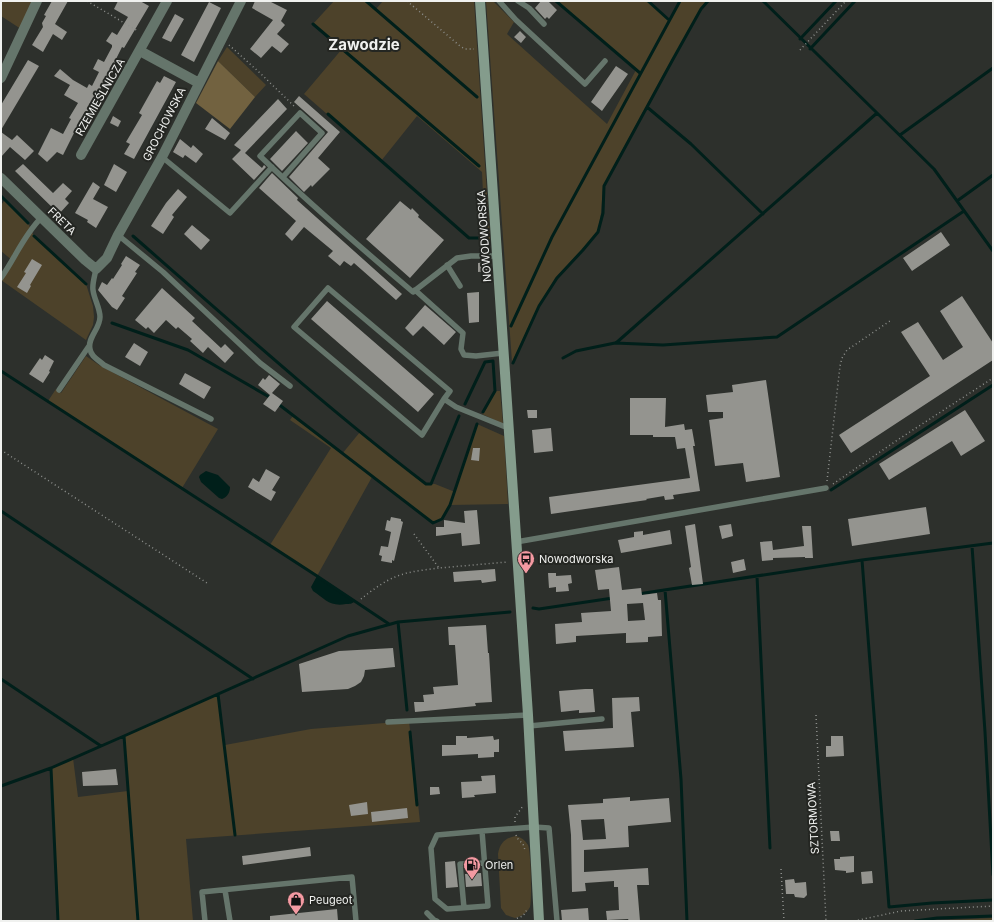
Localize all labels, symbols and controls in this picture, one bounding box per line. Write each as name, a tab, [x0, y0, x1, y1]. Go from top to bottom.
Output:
district label: Zawodzie	[328, 35, 400, 54]
street label: RZEMIEŚLNICZA	[72, 55, 128, 138]
street label: GROCHOWSKA	[139, 84, 189, 163]
street label: NOWODWORSKA	[474, 189, 494, 283]
street label: FRETA	[45, 204, 79, 238]
bus stop icon: Nowodworska	[516, 549, 536, 574]
place label: Nowodworska	[539, 552, 613, 566]
street label: SZTORMOWA	[804, 781, 822, 855]
fuel station icon: Orlen	[462, 855, 482, 880]
place label: Orlen	[485, 858, 513, 872]
shop icon: Peugeot	[286, 890, 306, 915]
place label: Peugeot	[309, 893, 353, 907]

